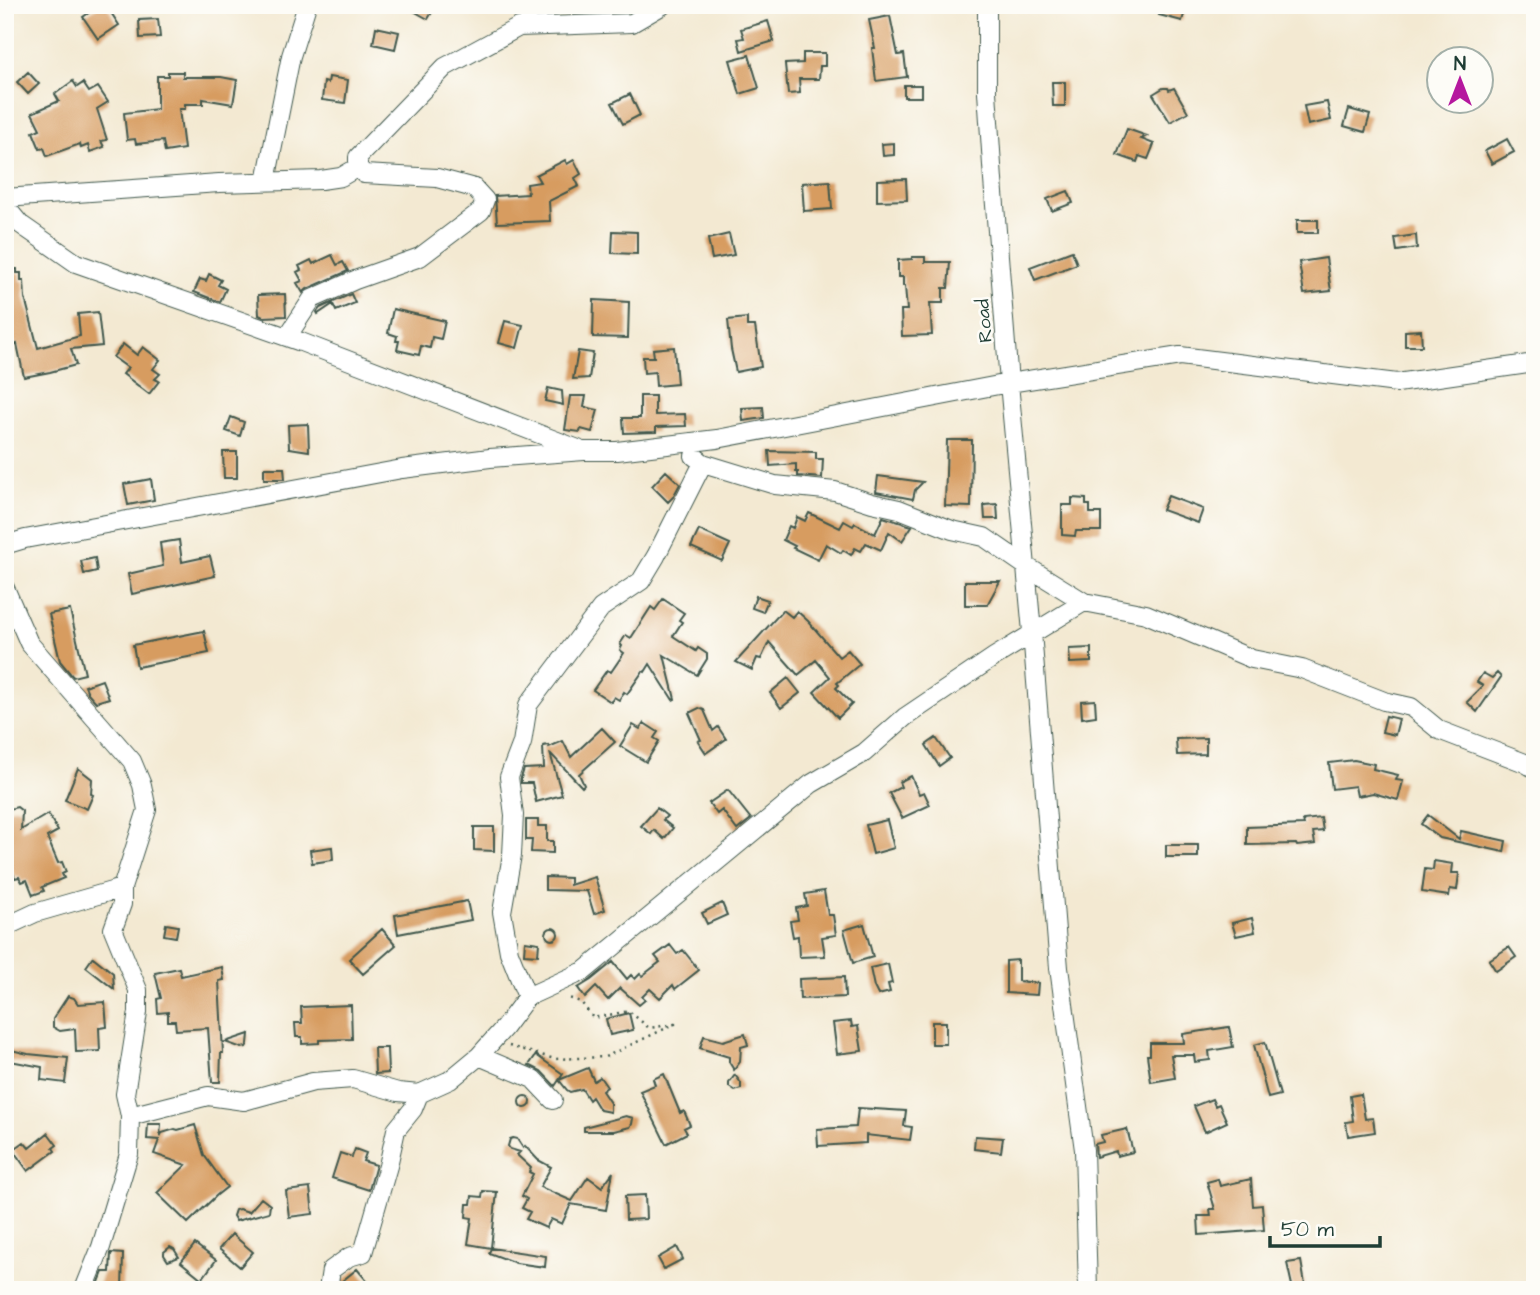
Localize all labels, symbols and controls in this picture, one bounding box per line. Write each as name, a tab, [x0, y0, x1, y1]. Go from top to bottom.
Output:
north arrow	[1424, 46, 1494, 116]
text: N	[1454, 51, 1466, 78]
street label: Road	[969, 298, 1000, 344]
scale bar	[1270, 1204, 1381, 1248]
text: 50 m	[1281, 1215, 1335, 1244]

